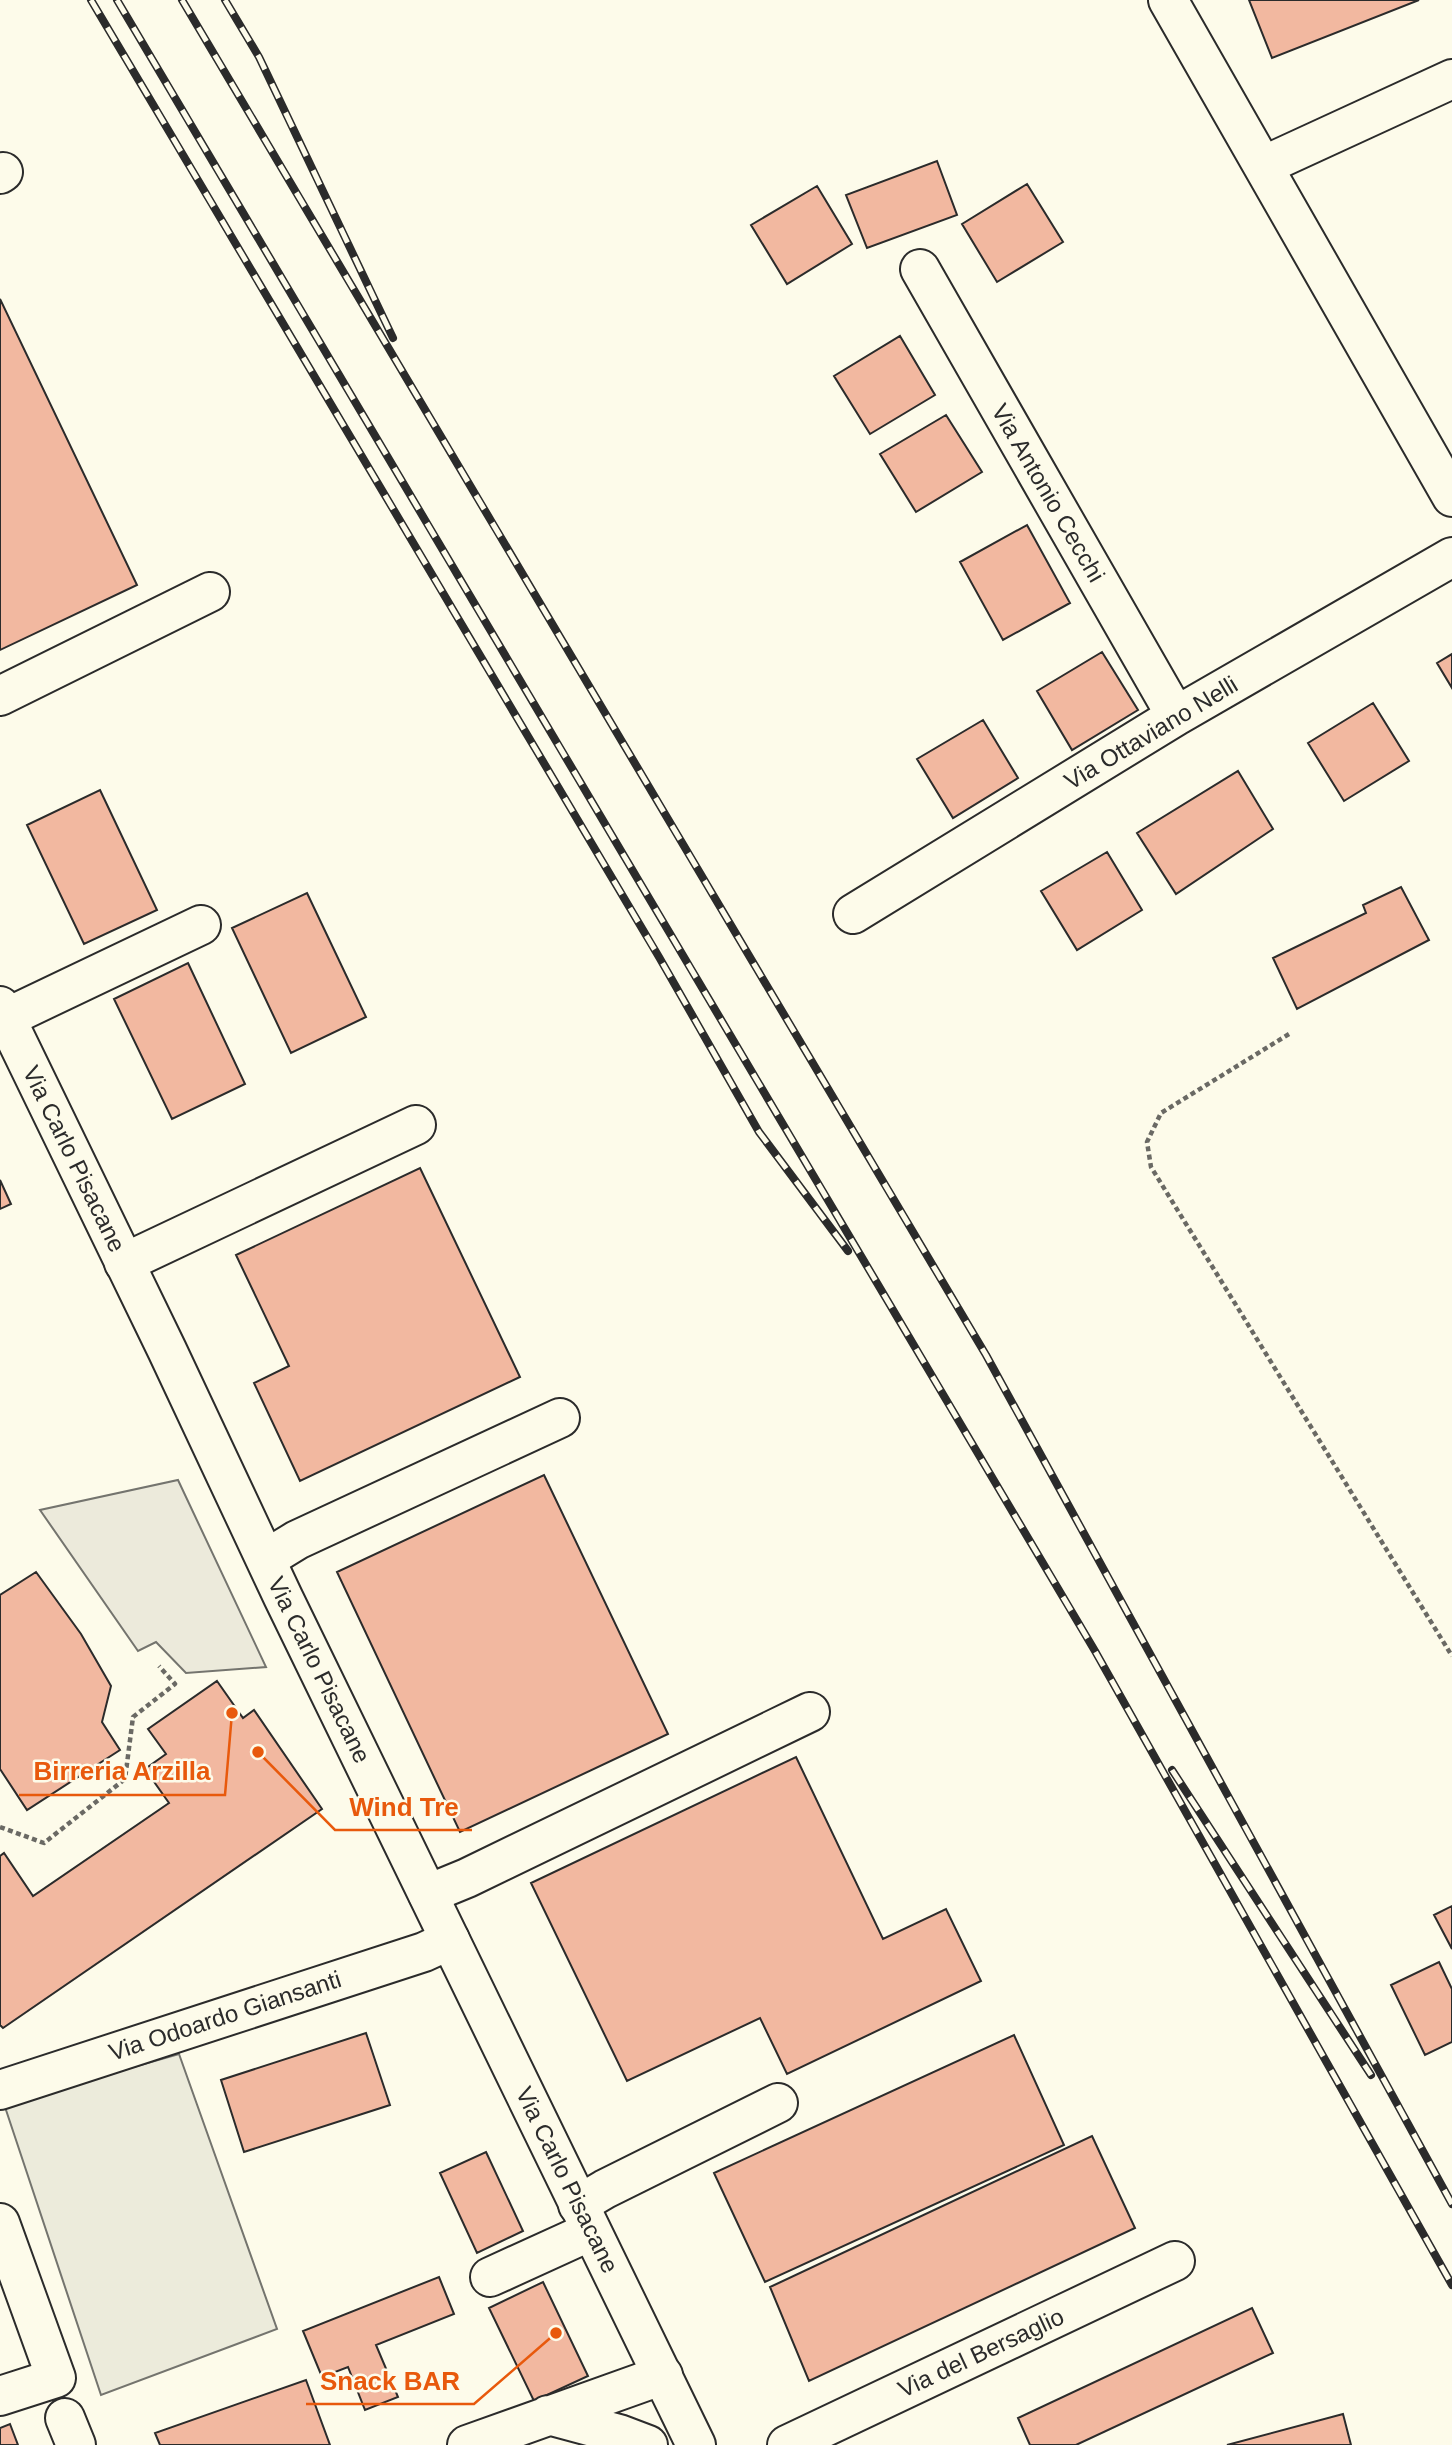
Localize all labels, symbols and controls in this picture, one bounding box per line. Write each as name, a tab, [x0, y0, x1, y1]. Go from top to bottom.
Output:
street label: Via Antonio Cecchi	[986, 399, 1110, 587]
street label: Via Ottaviano Nelli	[1059, 670, 1242, 795]
street label: Via Carlo Pisacane	[18, 1061, 131, 1256]
street label: Via Carlo Pisacane	[263, 1572, 376, 1767]
callout: Birreria Arzilla	[19, 1748, 225, 1795]
text: Birreria Arzilla	[34, 1756, 211, 1786]
callout: Wind Tre	[335, 1783, 472, 1830]
text: Wind Tre	[349, 1792, 459, 1822]
street label: Via Odoardo Giansanti	[105, 1965, 344, 2066]
street label: Via Carlo Pisacane	[511, 2082, 624, 2277]
street label: Via del Bersaglio	[894, 2302, 1068, 2403]
callout: Snack BAR	[306, 2357, 474, 2404]
text: Snack BAR	[320, 2366, 460, 2396]

